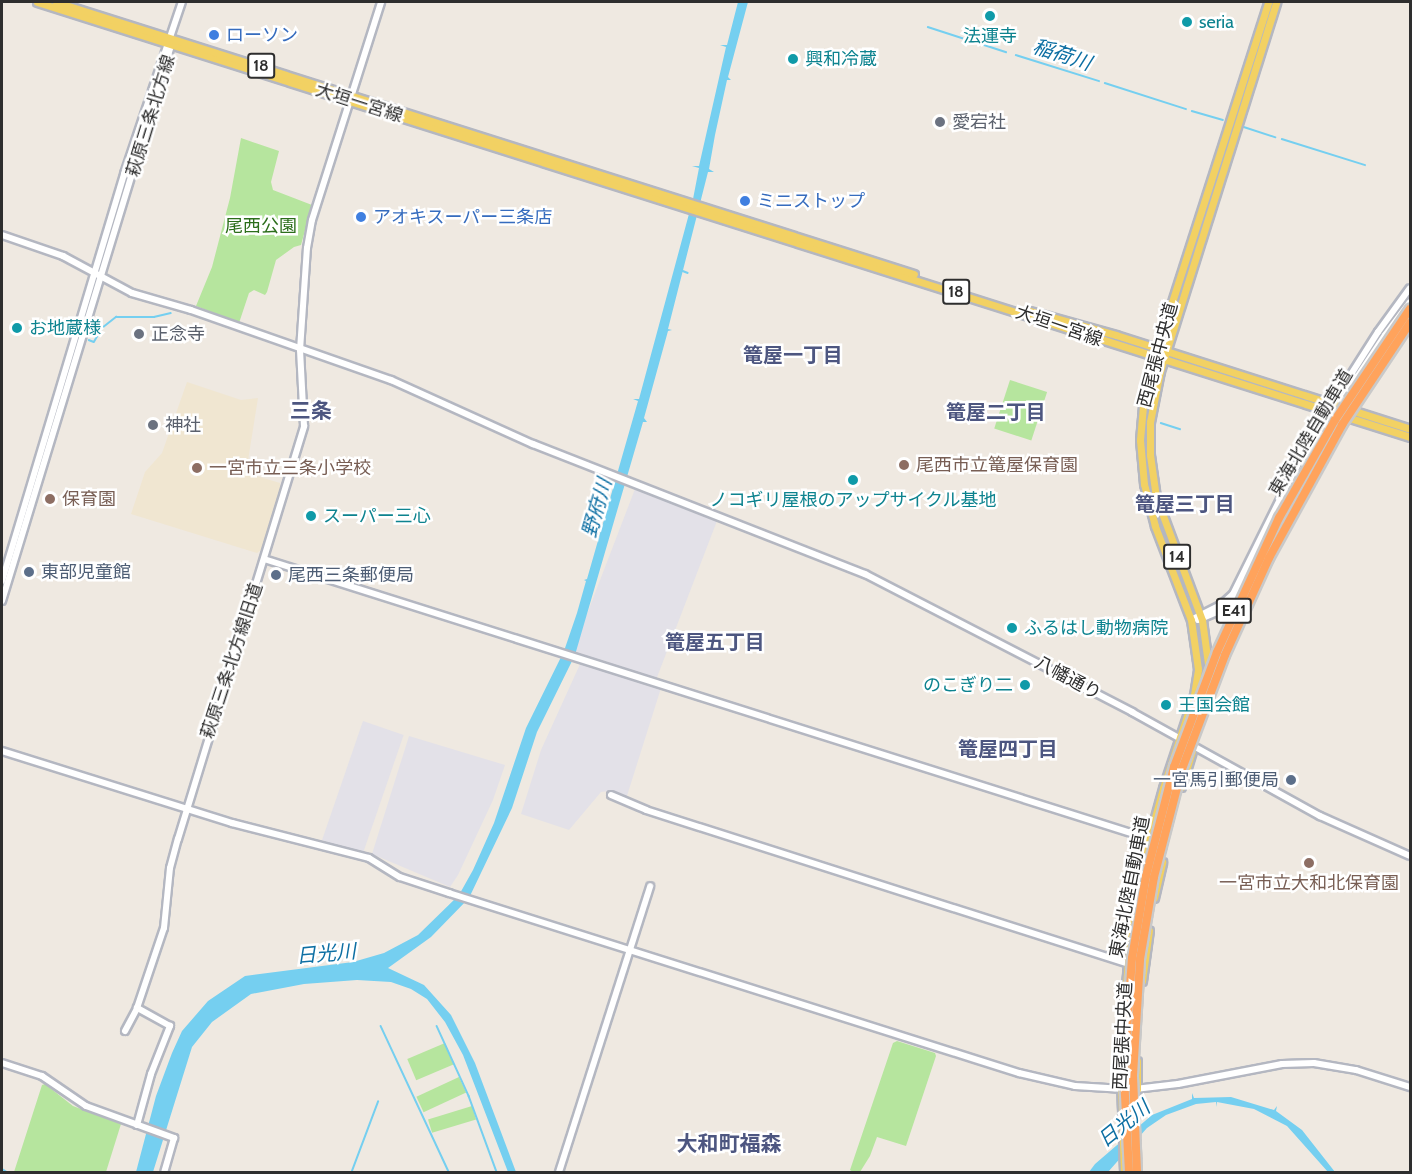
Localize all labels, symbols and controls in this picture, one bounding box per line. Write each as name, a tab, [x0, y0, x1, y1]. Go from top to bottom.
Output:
marker: 法運寺	[983, 9, 997, 23]
place label: seria	[1199, 11, 1234, 33]
marker: seria	[1180, 15, 1194, 29]
place label: ローソン	[226, 24, 298, 46]
place label: 法運寺	[963, 25, 1017, 47]
marker: ローソン	[207, 28, 221, 42]
water label: 稲荷川	[1030, 34, 1094, 76]
place label: 興和冷蔵	[805, 48, 877, 70]
marker: 興和冷蔵	[786, 52, 800, 66]
street label: 萩原三条北方線	[122, 53, 180, 179]
road number: 18	[246, 53, 276, 79]
street label: 大垣一宮線	[313, 79, 405, 127]
place label: 愛宕社	[952, 111, 1006, 133]
marker: 愛宕社	[933, 115, 947, 129]
place label: ミニストップ	[757, 190, 865, 212]
marker: ミニストップ	[738, 194, 752, 208]
place label: アオキスーパー三条店	[373, 206, 553, 228]
marker: アオキスーパー三条店	[354, 210, 368, 224]
park label: 尾西公園	[225, 215, 297, 237]
road number: 18	[941, 279, 971, 305]
street label: 西尾張中央道	[1134, 300, 1182, 410]
street label: 大垣一宮線	[1013, 301, 1105, 351]
place label: お地蔵様	[29, 317, 101, 339]
marker: お地蔵様	[10, 321, 24, 335]
place label: 正念寺	[151, 323, 205, 345]
marker: 正念寺	[132, 327, 146, 341]
district label: 篭屋一丁目	[743, 343, 843, 367]
street label: 東海北陸自動車道	[1265, 366, 1357, 500]
district label: 三条	[290, 398, 332, 424]
district label: 篭屋二丁目	[946, 400, 1046, 424]
place label: 神社	[165, 414, 201, 436]
marker: 神社	[146, 418, 160, 432]
place label: 尾西市立篭屋保育園	[916, 454, 1078, 476]
place label: 一宮市立三条小学校	[209, 457, 371, 479]
marker: 尾西市立篭屋保育園	[897, 458, 911, 472]
marker: 一宮市立三条小学校	[190, 461, 204, 475]
marker: ノコギリ屋根のアップサイクル基地	[846, 473, 860, 487]
water label: 野府川	[577, 476, 617, 540]
place label: 保育園	[62, 488, 116, 510]
place label: ノコギリ屋根のアップサイクル基地	[709, 489, 997, 511]
marker: 保育園	[43, 492, 57, 506]
district label: 篭屋三丁目	[1135, 492, 1235, 516]
place label: スーパー三心	[323, 505, 431, 527]
marker: スーパー三心	[304, 509, 318, 523]
road number: 14	[1162, 544, 1192, 570]
place label: 東部児童館	[41, 561, 131, 583]
place label: 尾西三条郵便局	[288, 564, 414, 586]
marker: 東部児童館	[22, 565, 36, 579]
marker: 尾西三条郵便局	[269, 568, 283, 582]
street label: 萩原三条北方線旧道	[197, 581, 267, 741]
road number: E41	[1214, 598, 1254, 624]
place label: ふるはし動物病院	[1024, 617, 1168, 639]
marker: ふるはし動物病院	[1005, 621, 1019, 635]
district label: 篭屋五丁目	[665, 630, 765, 654]
street label: 八幡通り	[1031, 652, 1105, 704]
place label: のこぎり二	[923, 674, 1013, 696]
marker: のこぎり二	[1018, 678, 1032, 692]
place label: 王国会館	[1178, 694, 1250, 716]
marker: 王国会館	[1159, 698, 1173, 712]
district label: 篭屋四丁目	[958, 737, 1058, 761]
place label: 一宮馬引郵便局	[1153, 769, 1279, 791]
marker: 一宮馬引郵便局	[1284, 773, 1298, 787]
street label: 東海北陸自動車道	[1106, 814, 1154, 960]
marker: 一宮市立大和北保育園	[1302, 856, 1316, 870]
place label: 一宮市立大和北保育園	[1219, 872, 1399, 894]
water label: 日光川	[295, 939, 357, 969]
street label: 西尾張中央道	[1109, 982, 1137, 1090]
water label: 日光川	[1093, 1096, 1155, 1152]
district label: 大和町福森	[677, 1131, 781, 1157]

